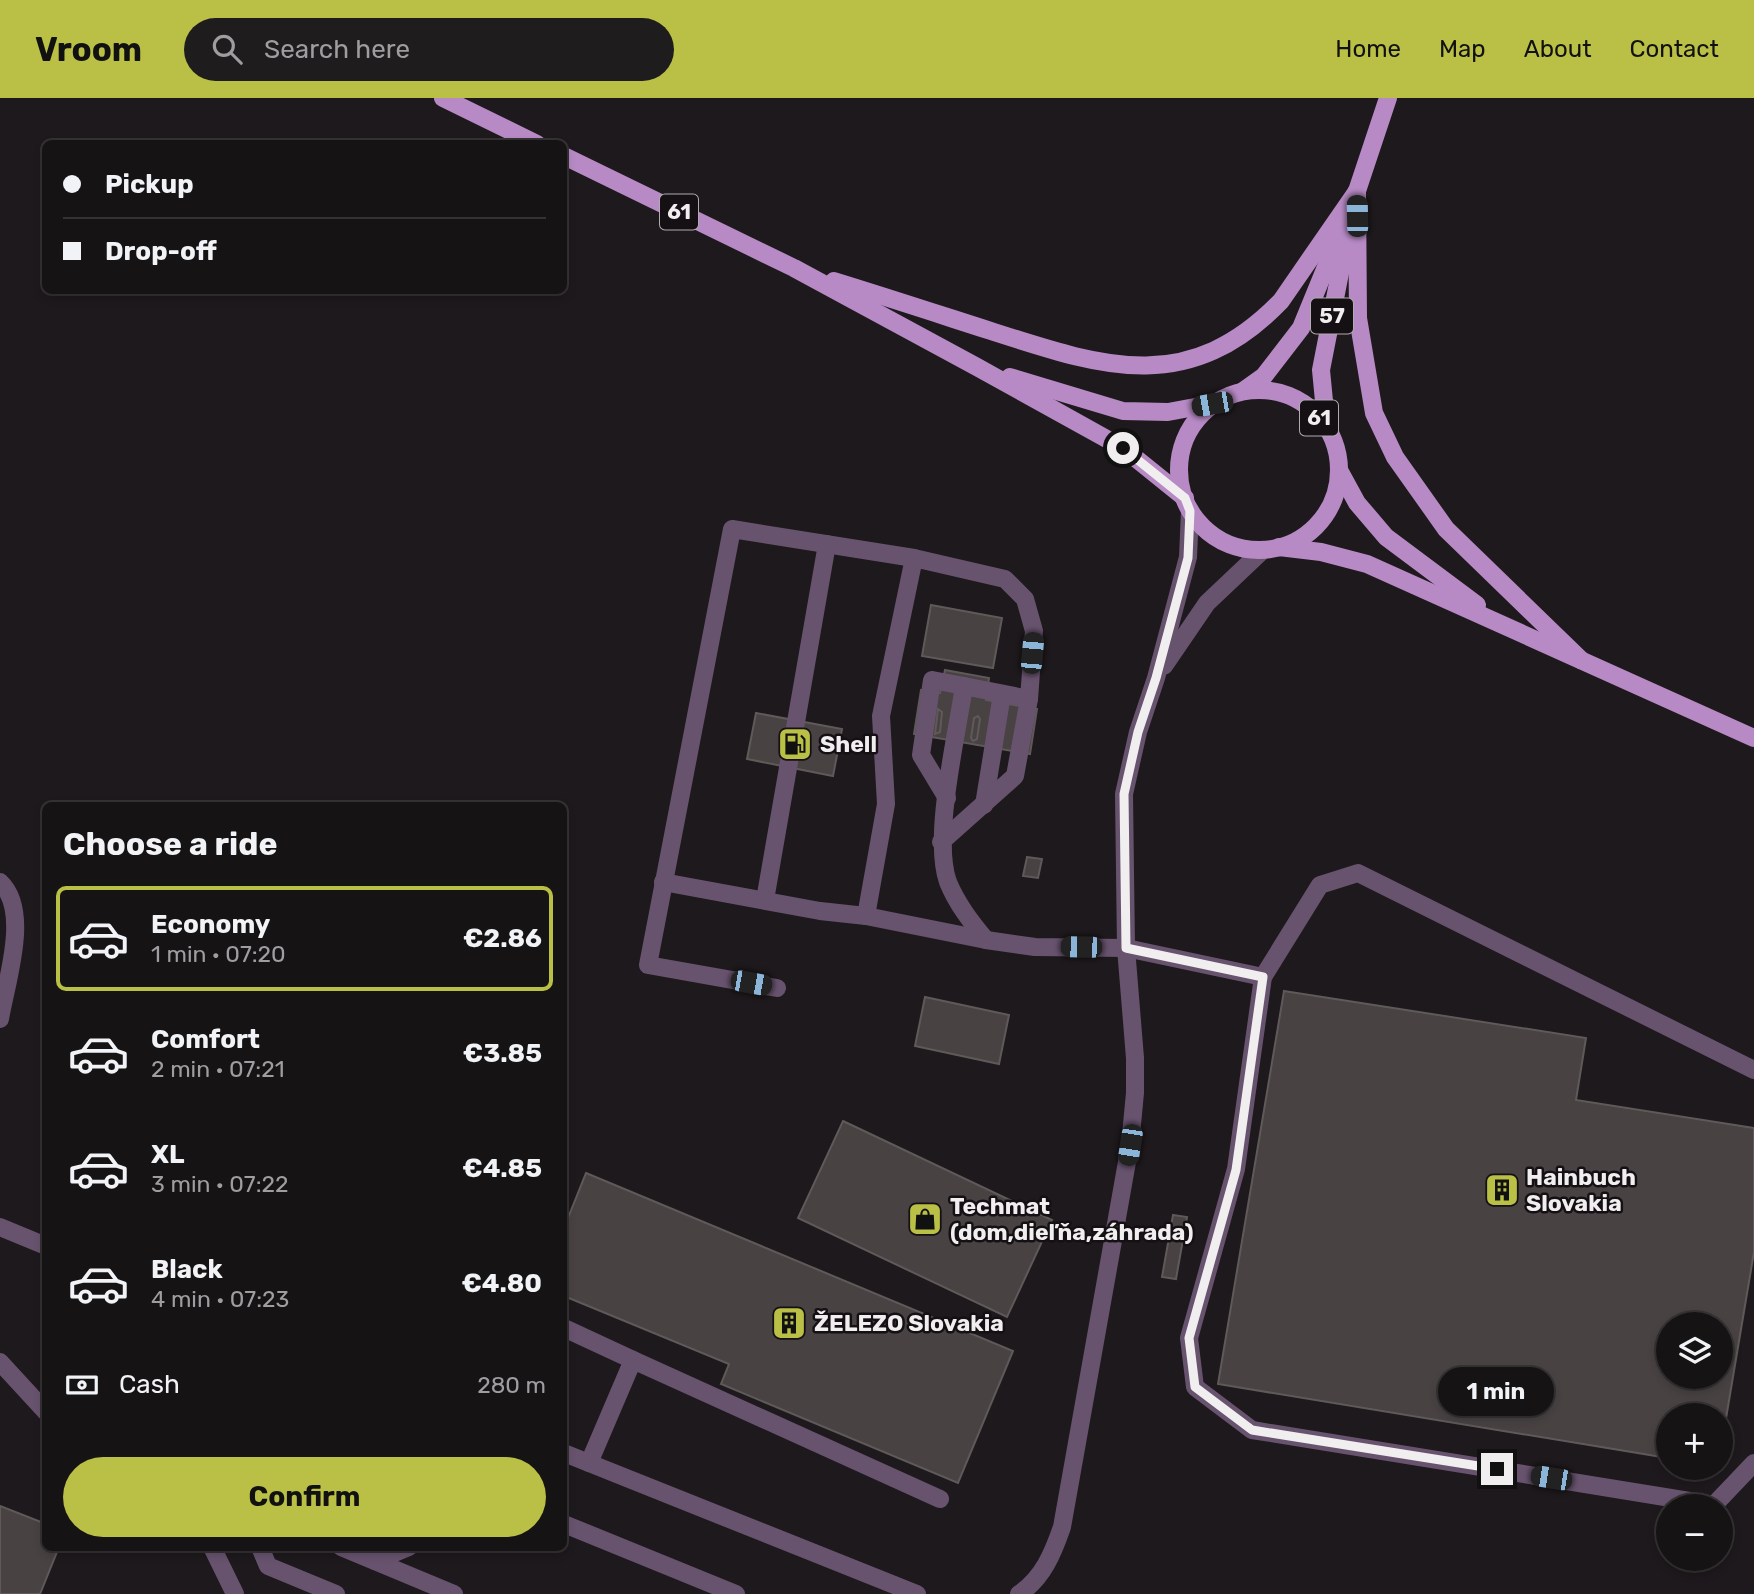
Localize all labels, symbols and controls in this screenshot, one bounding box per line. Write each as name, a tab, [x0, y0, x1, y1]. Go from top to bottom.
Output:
search box	[184, 18, 674, 81]
text: Vroom	[35, 30, 142, 69]
icon: search	[208, 30, 246, 68]
text: Search here	[264, 34, 410, 65]
text: Home	[1335, 35, 1401, 63]
text: Map	[1439, 35, 1486, 63]
text: About	[1524, 35, 1592, 63]
text: Contact	[1630, 35, 1719, 63]
text: Pickup	[105, 169, 194, 200]
road number: 61	[660, 194, 698, 230]
car	[1347, 195, 1368, 237]
text: Drop-off	[105, 236, 217, 267]
road number: 57	[1311, 298, 1353, 333]
car	[1190, 390, 1235, 418]
road number: 61	[1300, 400, 1338, 436]
route start	[1107, 432, 1139, 464]
car	[1020, 631, 1045, 675]
fuel station icon: Shell	[776, 725, 814, 763]
place label: Shell	[820, 730, 877, 758]
text: Choose a ride	[63, 825, 277, 863]
icon: car	[67, 907, 130, 970]
text: Economy	[151, 909, 270, 940]
text: €2.86	[463, 923, 542, 954]
car	[1060, 936, 1103, 958]
text: 1 min · 07:20	[151, 940, 286, 968]
car	[729, 969, 774, 997]
icon: car	[67, 1022, 130, 1085]
text: Comfort	[151, 1024, 260, 1055]
text: €3.85	[463, 1038, 542, 1069]
text: 2 min · 07:21	[151, 1055, 285, 1083]
car	[1117, 1123, 1144, 1167]
icon: car	[67, 1137, 130, 1200]
text: XL	[151, 1139, 184, 1170]
text: €4.85	[462, 1153, 542, 1184]
place label: Hainbuch Slovakia	[1526, 1163, 1636, 1217]
text: 3 min · 07:22	[151, 1170, 289, 1198]
building icon: Hainbuch Slovakia	[1483, 1171, 1521, 1209]
place label: Techmat (dom,dieľňa,záhrada)	[950, 1192, 1194, 1246]
shop icon: Techmat (dom,dieľňa,záhrada)	[906, 1200, 944, 1238]
icon: car	[67, 1252, 130, 1315]
text: Black	[151, 1254, 223, 1285]
text: €4.80	[461, 1268, 542, 1299]
text: 4 min · 07:23	[151, 1285, 289, 1313]
building icon: ŽELEZO Slovakia	[770, 1304, 808, 1342]
place label: ŽELEZO Slovakia	[814, 1309, 1004, 1337]
map controls	[1656, 1312, 1733, 1571]
button: layers	[1656, 1312, 1733, 1389]
icon: cash	[63, 1366, 101, 1404]
callout: 1 min	[1439, 1368, 1555, 1416]
text: Cash	[119, 1369, 180, 1400]
text: 280 m	[477, 1371, 546, 1399]
text: 1 min	[1467, 1377, 1525, 1405]
button: +	[1656, 1403, 1733, 1480]
route end	[1481, 1453, 1513, 1485]
button: Confirm	[63, 1457, 546, 1537]
car	[1529, 1464, 1574, 1492]
button: −	[1656, 1494, 1733, 1571]

